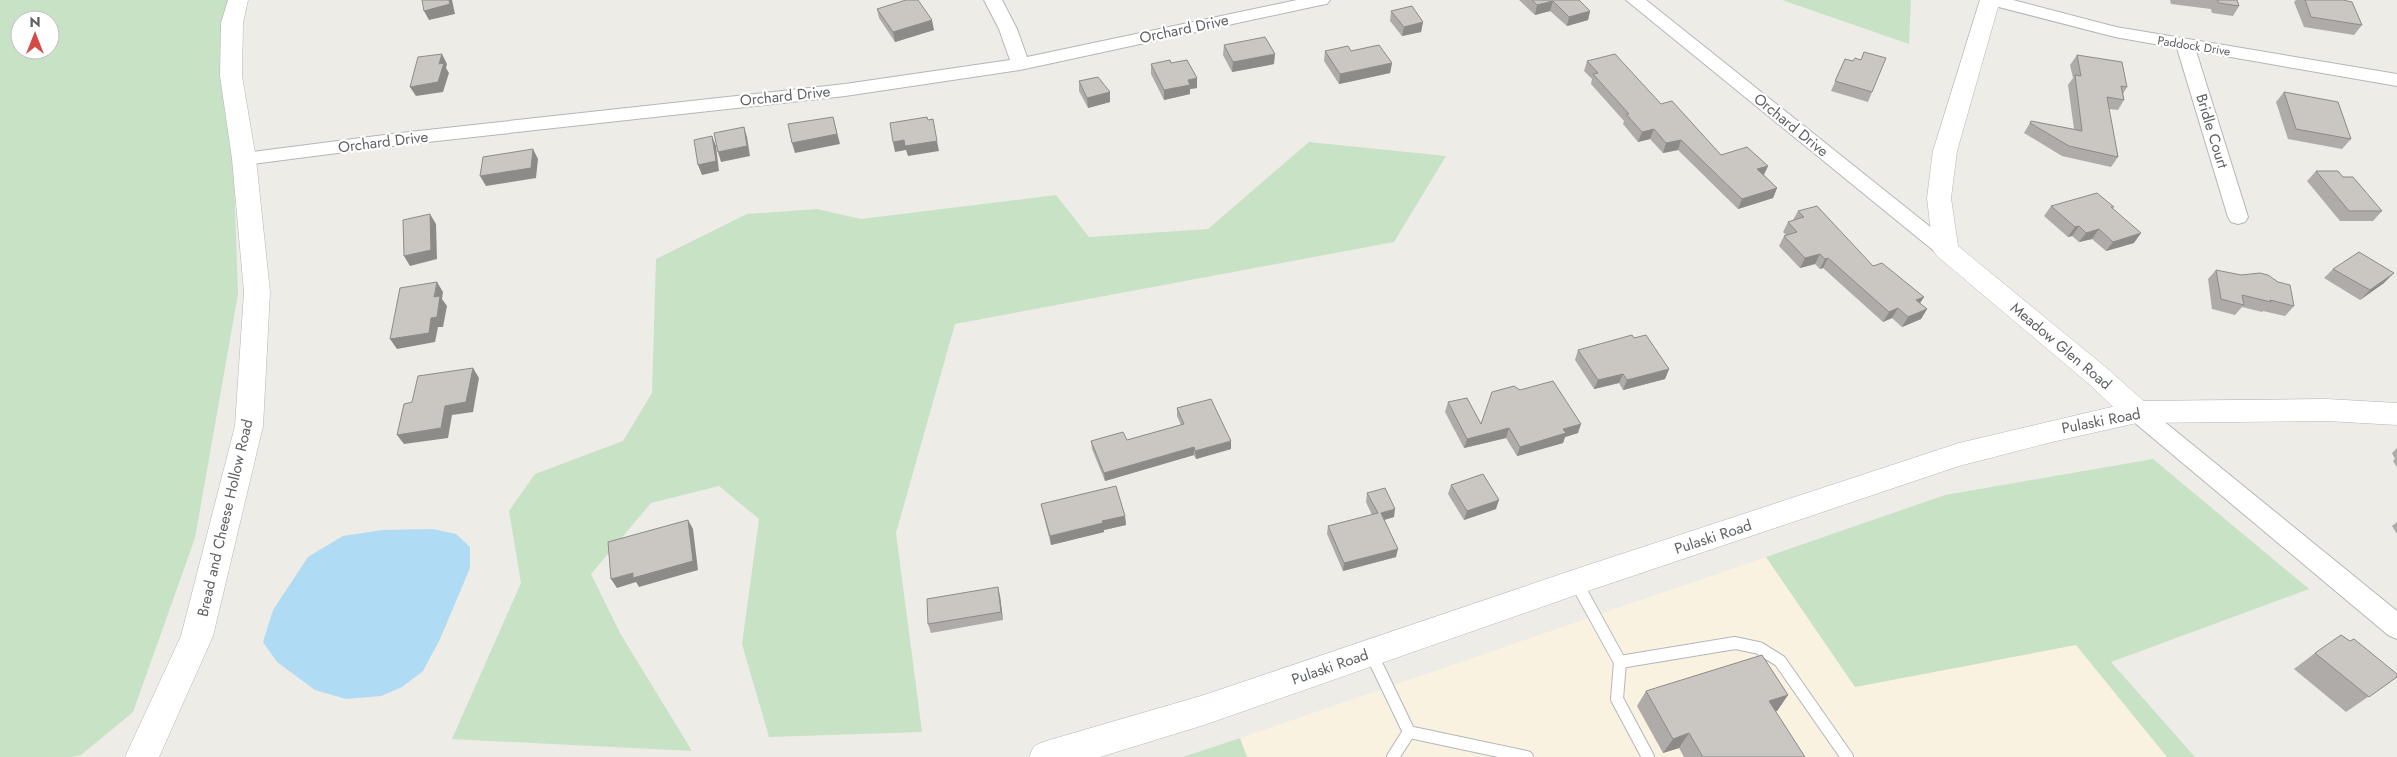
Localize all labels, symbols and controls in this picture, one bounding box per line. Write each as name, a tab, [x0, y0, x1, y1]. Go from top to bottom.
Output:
street label: Orchard Drive	[1137, 9, 1231, 49]
north arrow	[10, 10, 60, 60]
text: N	[29, 12, 41, 32]
street label: Paddock Drive	[2156, 31, 2232, 61]
street label: Orchard Drive	[739, 80, 831, 112]
street label: Orchard Drive	[1749, 88, 1833, 162]
street label: Bridle Court	[2190, 91, 2234, 171]
street label: Orchard Drive	[337, 126, 430, 158]
street label: Meadow Glen Road	[2006, 297, 2116, 395]
street label: Pulaski Road	[2060, 403, 2142, 439]
street label: Bread and Cheese Hollow Road	[192, 417, 258, 619]
street label: Pulaski Road	[1672, 514, 1754, 560]
street label: Pulaski Road	[1289, 644, 1371, 690]

